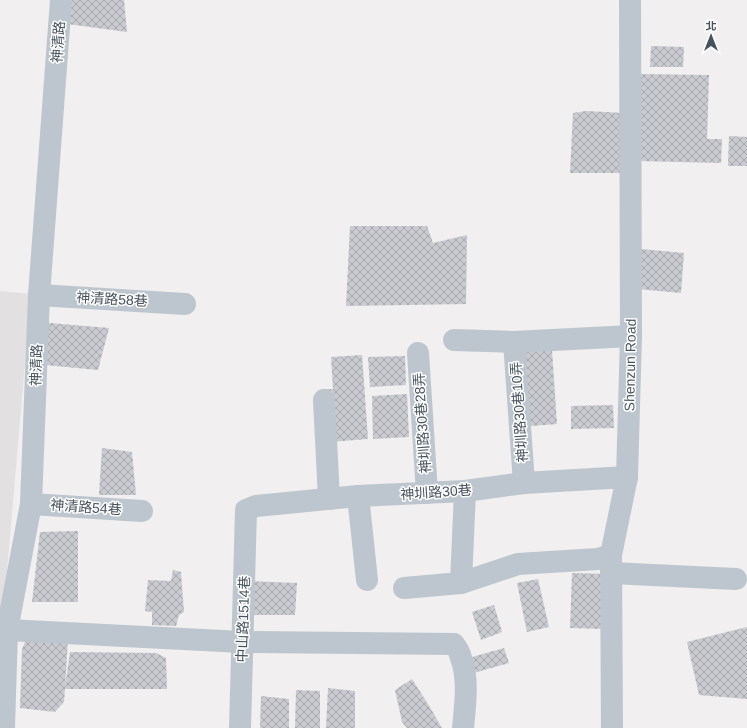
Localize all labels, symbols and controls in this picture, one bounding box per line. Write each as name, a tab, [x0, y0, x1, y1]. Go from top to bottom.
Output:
north arrow	[691, 16, 731, 56]
street label: 神清路	[49, 20, 67, 64]
text: 北	[706, 20, 717, 32]
street label: 神清路58巷	[76, 289, 148, 309]
street label: Shenzun Road	[621, 319, 639, 411]
street label: 神清路	[27, 344, 45, 386]
street label: 神圳路30巷10弄	[507, 361, 531, 463]
street label: 神圳路30巷28弄	[410, 372, 434, 474]
street label: 神圳路30巷	[400, 482, 472, 502]
street label: 神清路54巷	[50, 497, 122, 517]
street label: 中山路1514巷	[233, 575, 253, 663]

